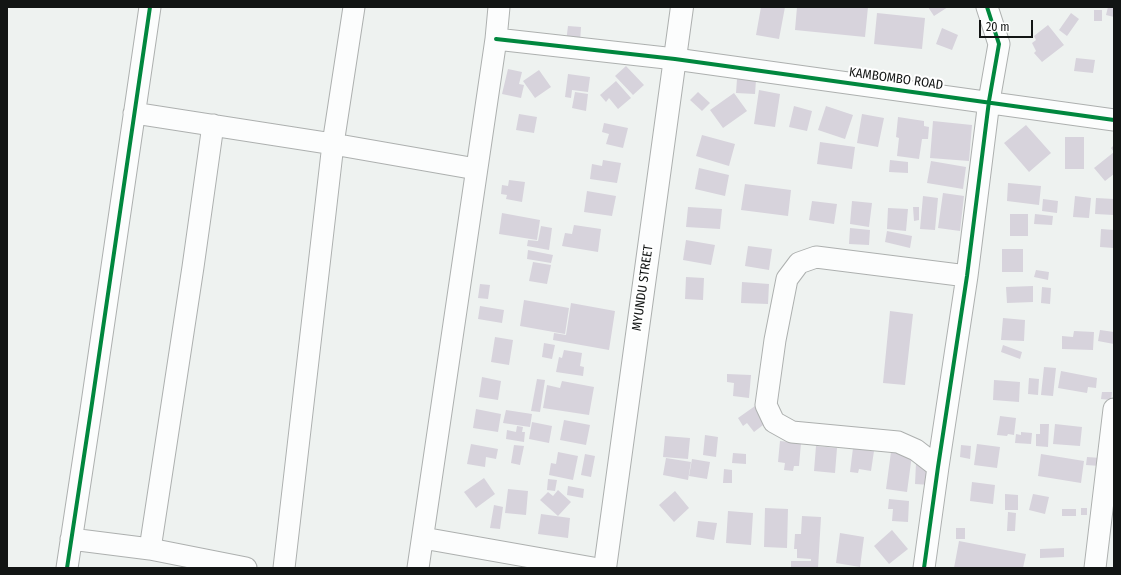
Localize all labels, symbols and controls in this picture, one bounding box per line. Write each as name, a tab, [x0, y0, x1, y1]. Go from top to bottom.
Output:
scale bar	[981, 12, 1035, 38]
text: 20 m	[986, 20, 1010, 34]
street label: KAMBOMBO ROAD	[848, 65, 944, 93]
street label: MYUNDU STREET	[629, 244, 657, 332]

